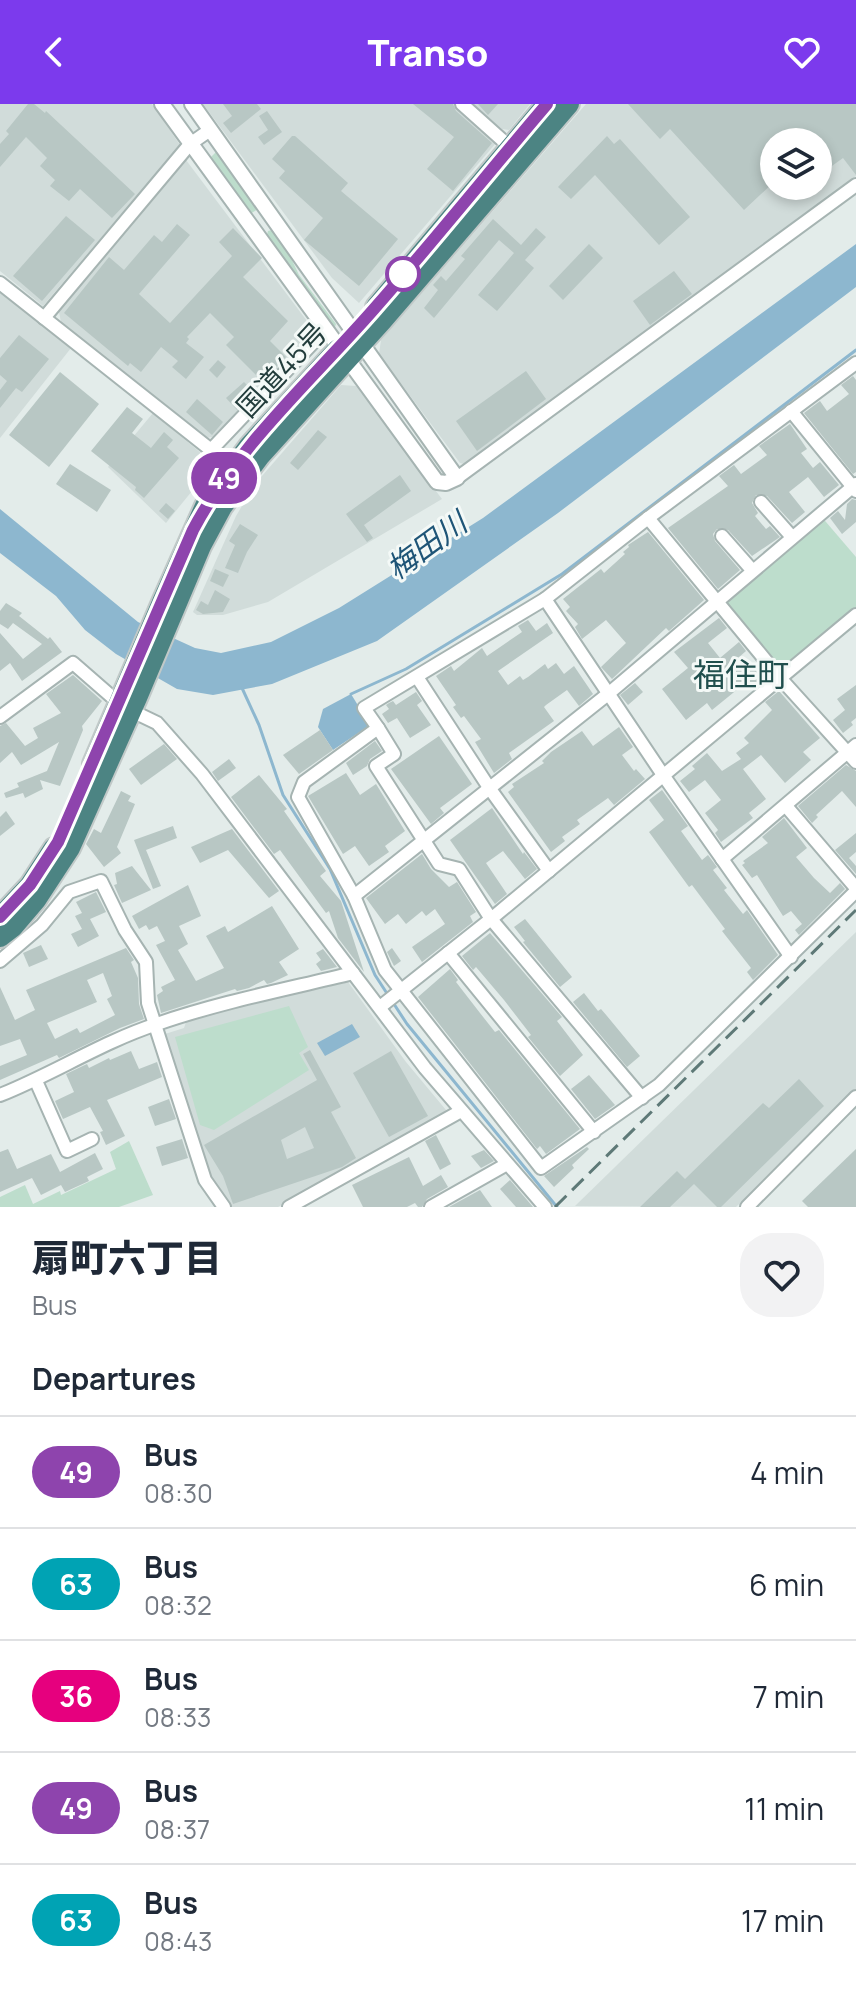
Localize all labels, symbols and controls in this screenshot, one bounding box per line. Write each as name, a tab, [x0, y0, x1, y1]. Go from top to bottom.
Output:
text: Transo	[368, 28, 488, 77]
icon: back	[32, 30, 76, 74]
icon: heart	[780, 30, 824, 74]
map controls	[760, 128, 832, 200]
button: layers	[760, 128, 832, 200]
unlabelled marker	[386, 257, 420, 291]
street label: 国道45号	[227, 313, 335, 425]
line badge: 49	[188, 452, 260, 504]
text: 49	[207, 459, 241, 497]
water label: 梅田川	[378, 500, 477, 588]
district label: 福住町	[693, 652, 789, 696]
text: 扇町六丁目	[32, 1231, 222, 1283]
button: heart	[740, 1233, 824, 1317]
text: Bus	[32, 1287, 77, 1323]
text: Departures	[32, 1358, 196, 1399]
text: Bus	[144, 1434, 198, 1475]
text: 4 min	[750, 1452, 824, 1493]
text: 49	[59, 1453, 93, 1491]
text: 08:30	[144, 1475, 213, 1511]
text: Bus	[144, 1546, 198, 1587]
text: 6 min	[749, 1564, 824, 1605]
text: 63	[59, 1565, 93, 1603]
text: 08:32	[144, 1587, 212, 1623]
text: Bus	[144, 1658, 198, 1699]
text: 7 min	[753, 1676, 824, 1717]
text: 36	[59, 1677, 93, 1715]
text: 08:33	[144, 1699, 211, 1735]
text: Bus	[144, 1770, 198, 1811]
text: 11 min	[744, 1788, 824, 1829]
text: 49	[59, 1789, 93, 1827]
text: 08:37	[144, 1811, 210, 1847]
text: Bus	[144, 1882, 198, 1923]
text: 17 min	[741, 1900, 824, 1941]
text: 63	[59, 1901, 93, 1939]
text: 08:43	[144, 1923, 212, 1959]

